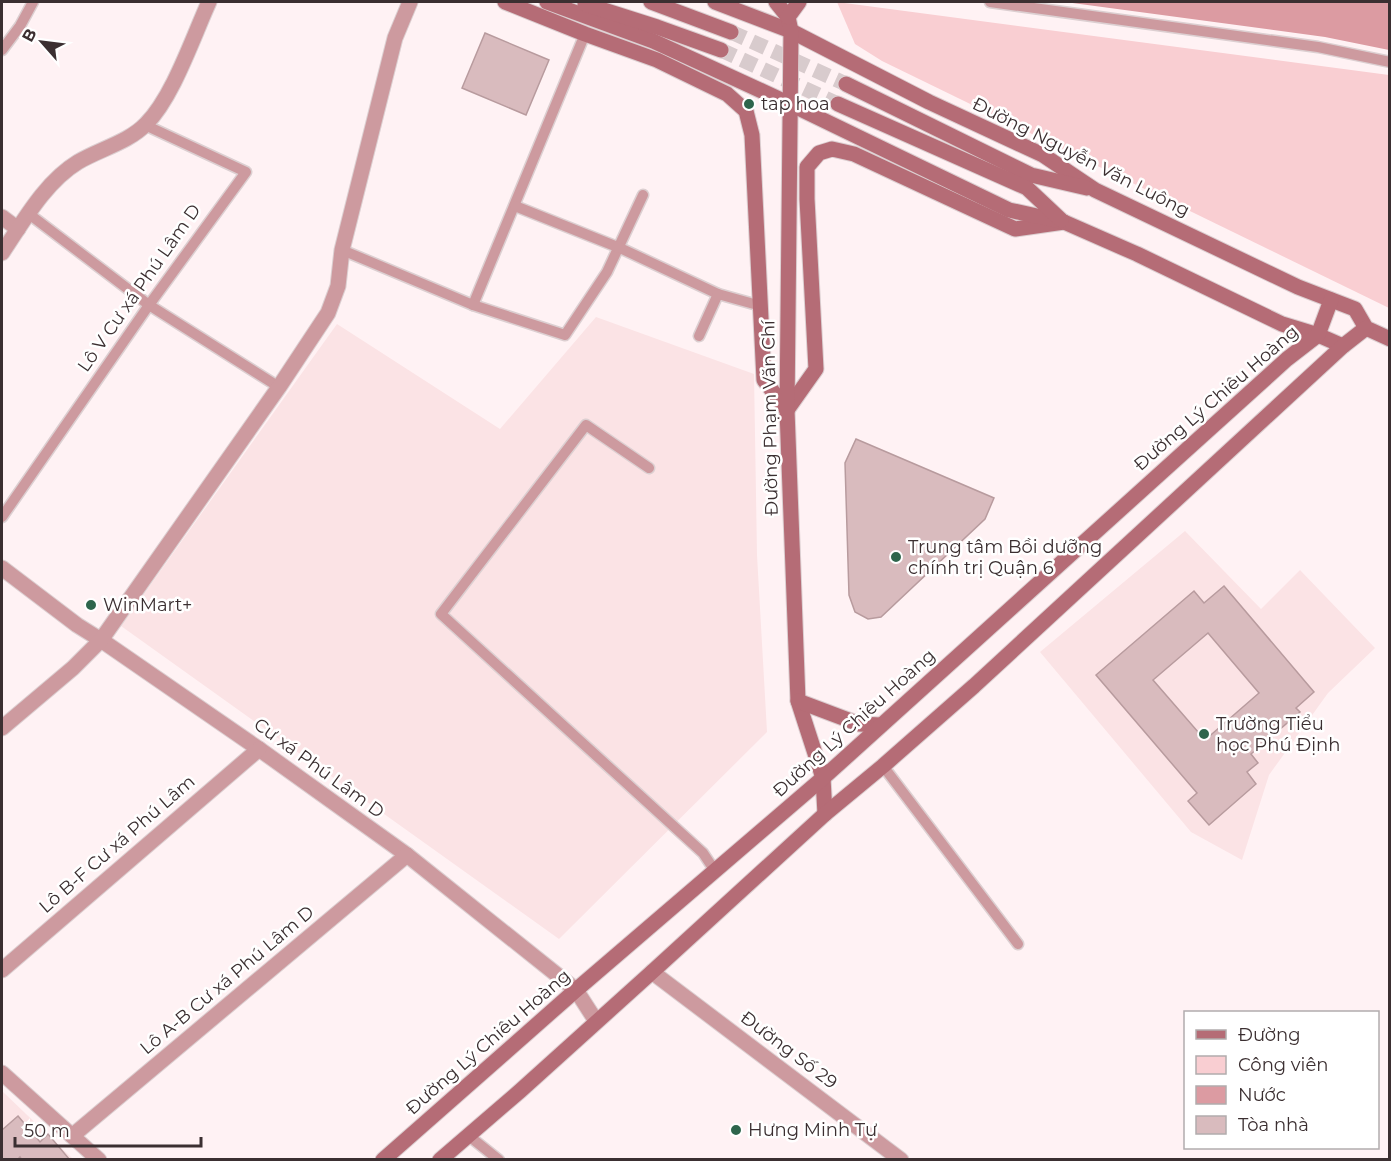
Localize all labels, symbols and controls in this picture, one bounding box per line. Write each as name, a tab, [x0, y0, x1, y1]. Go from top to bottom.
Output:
north arrow	[12, 12, 72, 72]
text: B	[18, 25, 40, 45]
place label: tap hoa	[761, 93, 830, 115]
street label: Đường Nguyễn Văn Luông	[969, 93, 1193, 221]
marker: tap hoa	[742, 97, 756, 111]
street label: Lô V Cư xá Phú Lâm D	[73, 200, 205, 376]
street label: Đường Phạm Văn Chí	[757, 319, 783, 516]
street label: Đường Lý Chiêu Hoàng	[1129, 321, 1303, 475]
place label: Trung tâm Bồi dưỡng chính trị Quận 6	[908, 536, 1102, 579]
marker: Trung tâm Bồi dưỡng chính trị Quận 6	[889, 550, 903, 564]
place label: WinMart+	[103, 594, 192, 616]
marker: WinMart+	[84, 598, 98, 612]
street label: Đường Lý Chiêu Hoàng	[768, 644, 940, 802]
street label: Cư xá Phú Lâm D	[249, 713, 389, 823]
place label: Trường Tiểu học Phú Định	[1216, 713, 1340, 756]
marker: Trường Tiểu học Phú Định	[1197, 727, 1211, 741]
street label: Lô B-F Cư xá Phú Lâm	[35, 770, 199, 918]
street label: Lô A-B Cư xá Phú Lâm D	[136, 901, 318, 1059]
street label: Đường Lý Chiêu Hoàng	[401, 965, 575, 1119]
street label: Đường Số 29	[736, 1006, 842, 1094]
legend	[1184, 1011, 1379, 1149]
text: Đường	[1238, 1024, 1301, 1046]
text: Công viên	[1238, 1054, 1329, 1076]
text: Nước	[1238, 1084, 1286, 1106]
scale bar	[15, 1110, 201, 1148]
text: Tòa nhà	[1238, 1114, 1309, 1136]
place label: Hưng Minh Tự	[748, 1119, 877, 1141]
text: 50 m	[24, 1120, 70, 1142]
marker: Hưng Minh Tự	[729, 1123, 743, 1137]

